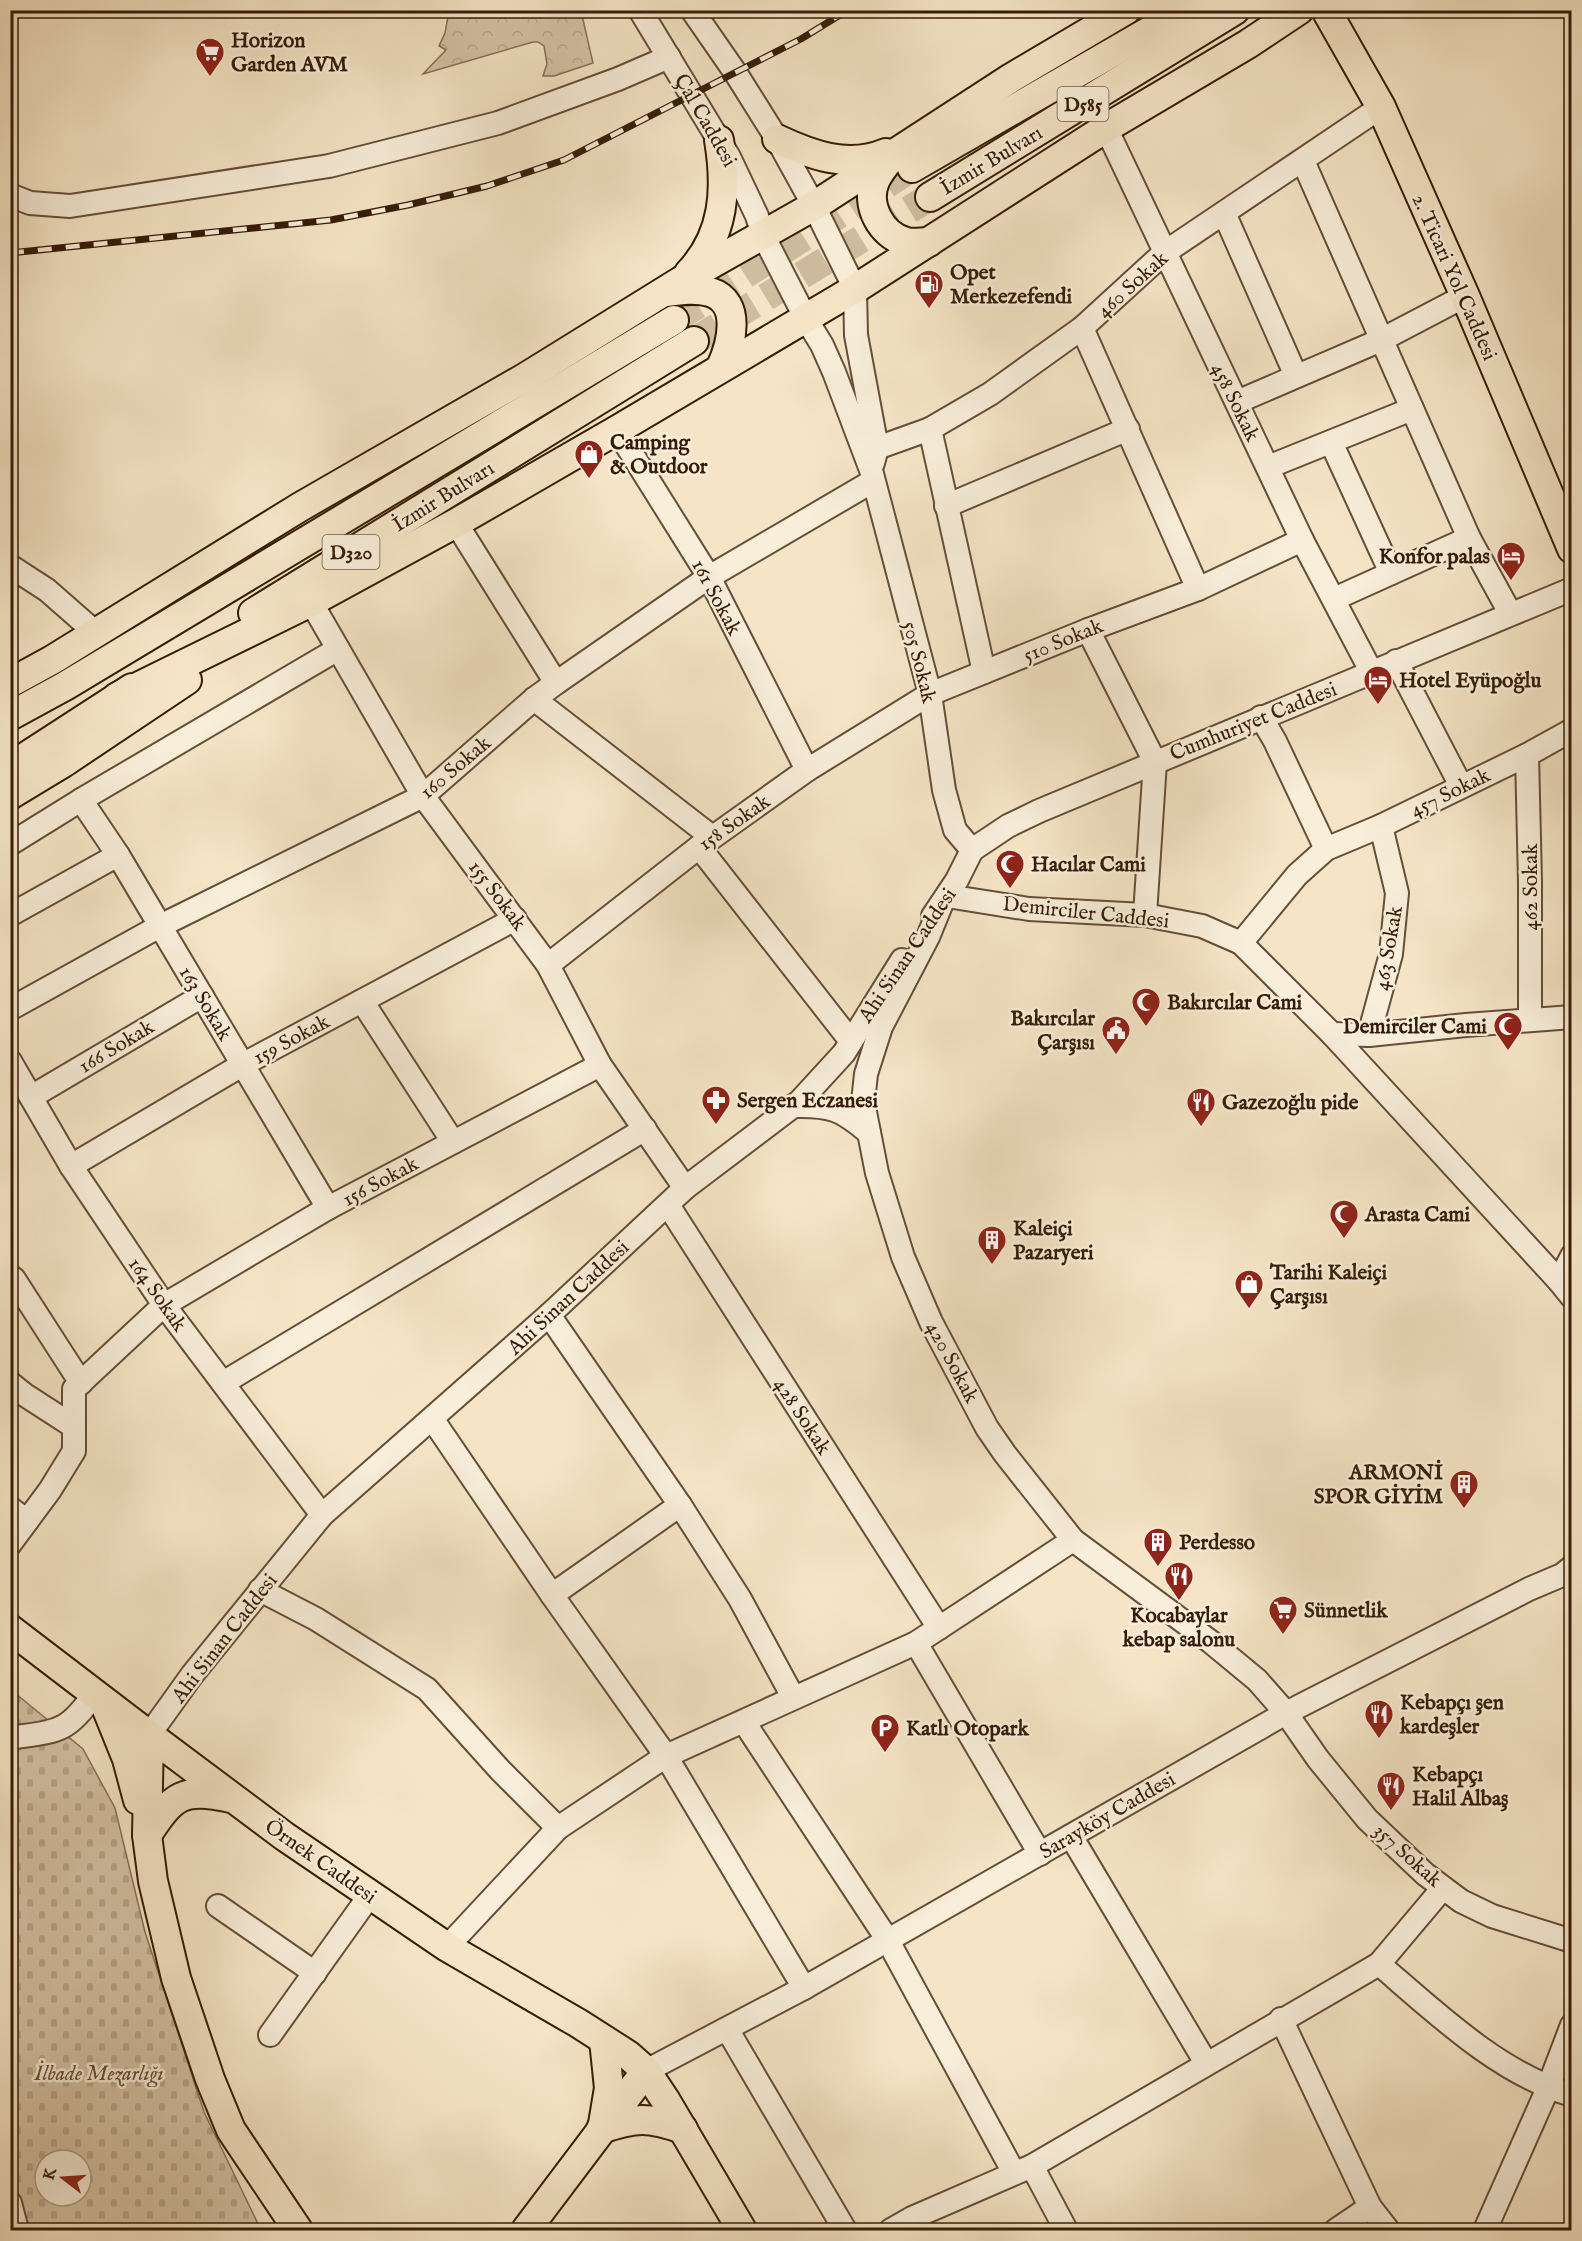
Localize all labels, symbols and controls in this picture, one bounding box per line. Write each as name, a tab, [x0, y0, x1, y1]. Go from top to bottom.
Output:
place label: Horizon Garden AVM	[231, 28, 348, 79]
supermarket icon: Horizon Garden AVM	[194, 36, 226, 78]
street label: Çal Caddesi	[667, 69, 742, 172]
road number: D585	[1058, 87, 1108, 121]
street label: İzmir Bulvarı	[936, 120, 1048, 202]
street label: 2. Ticari Yol Caddesi	[1405, 190, 1502, 365]
street label: 460 Sokak	[1091, 245, 1175, 324]
place label: Opet Merkezefendi	[950, 260, 1072, 311]
fuel station icon: Opet Merkezefendi	[913, 268, 945, 310]
street label: 458 Sokak	[1204, 359, 1266, 447]
place label: Camping & Outdoor	[610, 430, 708, 481]
shop icon: Camping & Outdoor	[573, 438, 605, 480]
street label: İzmir Bulvarı	[388, 455, 500, 539]
road number: D320	[322, 535, 380, 569]
hotel icon: Konfor palas	[1495, 540, 1527, 582]
place label: Konfor palas	[1379, 544, 1490, 571]
street label: 161 Sokak	[684, 555, 747, 641]
street label: 510 Sokak	[1020, 613, 1108, 670]
street label: 505 Sokak	[895, 619, 942, 707]
hotel icon: Hotel Eyüpoğlu	[1362, 664, 1394, 706]
place label: Hotel Eyüpoğlu	[1399, 668, 1541, 695]
street label: Cumhuriyet Caddesi	[1166, 677, 1341, 768]
street label: 160 Sokak	[415, 730, 498, 806]
street label: 457 Sokak	[1406, 762, 1496, 824]
street label: 158 Sokak	[694, 788, 777, 858]
street label: 462 Sokak	[1518, 843, 1545, 931]
mosque icon: Hacılar Cami	[994, 848, 1026, 890]
place label: Hacılar Cami	[1031, 852, 1146, 879]
street label: 155 Sokak	[462, 855, 532, 937]
street label: Ahi Sinan Caddesi	[853, 883, 963, 1029]
street label: Demirciler Caddesi	[1001, 891, 1170, 936]
street label: 463 Sokak	[1369, 903, 1410, 993]
street label: 163 Sokak	[172, 961, 238, 1047]
mosque icon: Bakırcılar Cami	[1130, 986, 1162, 1028]
place label: Bakırcılar Cami	[1167, 990, 1303, 1017]
place label: Bakırcılar Çarşısı	[1010, 1006, 1095, 1057]
street label: 159 Sokak	[249, 1009, 335, 1072]
mosque icon: Demirciler Cami	[1492, 1010, 1524, 1052]
street label: 166 Sokak	[74, 1014, 160, 1080]
public building icon: Bakırcılar Çarşısı	[1100, 1014, 1132, 1056]
place label: Demirciler Cami	[1343, 1014, 1487, 1041]
pharmacy icon: Sergen Eczanesi	[700, 1084, 732, 1126]
restaurant icon: Gazezoğlu pide	[1185, 1086, 1217, 1128]
place label: Sergen Eczanesi	[737, 1088, 878, 1115]
place label: Gazezoğlu pide	[1222, 1090, 1359, 1117]
street label: 156 Sokak	[338, 1151, 424, 1214]
mosque icon: Arasta Cami	[1328, 1198, 1360, 1240]
place label: Arasta Cami	[1364, 1202, 1471, 1229]
place label: Kaleiçi Pazaryeri	[1013, 1216, 1094, 1267]
building icon: Kaleiçi Pazaryeri	[976, 1224, 1008, 1266]
street label: Ahi Sinan Caddesi	[502, 1235, 636, 1362]
street label: 164 Sokak	[121, 1252, 193, 1338]
place label: Tarihi Kaleiçi Çarşısı	[1269, 1260, 1388, 1311]
shop icon: Tarihi Kaleiçi Çarşısı	[1233, 1268, 1265, 1310]
street label: 420 Sokak	[919, 1317, 985, 1409]
street label: 428 Sokak	[767, 1373, 837, 1461]
place label: ARMONİ SPOR GİYİM	[1314, 1459, 1443, 1511]
building icon: ARMONİ SPOR GİYİM	[1448, 1468, 1480, 1510]
building icon: Perdesso	[1142, 1526, 1174, 1568]
place label: Perdesso	[1179, 1530, 1256, 1557]
restaurant icon: Kocabaylar kebap salonu	[1163, 1560, 1195, 1602]
street label: Ahi Sinan Caddesi	[166, 1569, 284, 1710]
supermarket icon: Sünnetlik	[1267, 1594, 1299, 1636]
place label: Sünnetlik	[1304, 1598, 1388, 1625]
place label: Kocabaylar kebap salonu	[1122, 1603, 1235, 1654]
place label: Kebapçı şen kardeşler	[1399, 1690, 1504, 1741]
restaurant icon: Kebapçı şen kardeşler	[1363, 1698, 1395, 1740]
parking icon: Katlı Otopark	[869, 1712, 901, 1754]
place label: Katlı Otopark	[906, 1716, 1029, 1743]
place label: Kebapçı Halil Albaş	[1412, 1762, 1508, 1813]
street label: Sarayköy Caddesi	[1035, 1766, 1181, 1866]
restaurant icon: Kebapçı Halil Albaş	[1375, 1770, 1407, 1812]
street label: Örnek Caddesi	[259, 1814, 381, 1911]
street label: 357 Sokak	[1367, 1818, 1448, 1895]
park label: İlbade Mezarlığı	[33, 2060, 164, 2088]
north arrow	[33, 2148, 93, 2208]
text: K	[39, 2164, 62, 2183]

